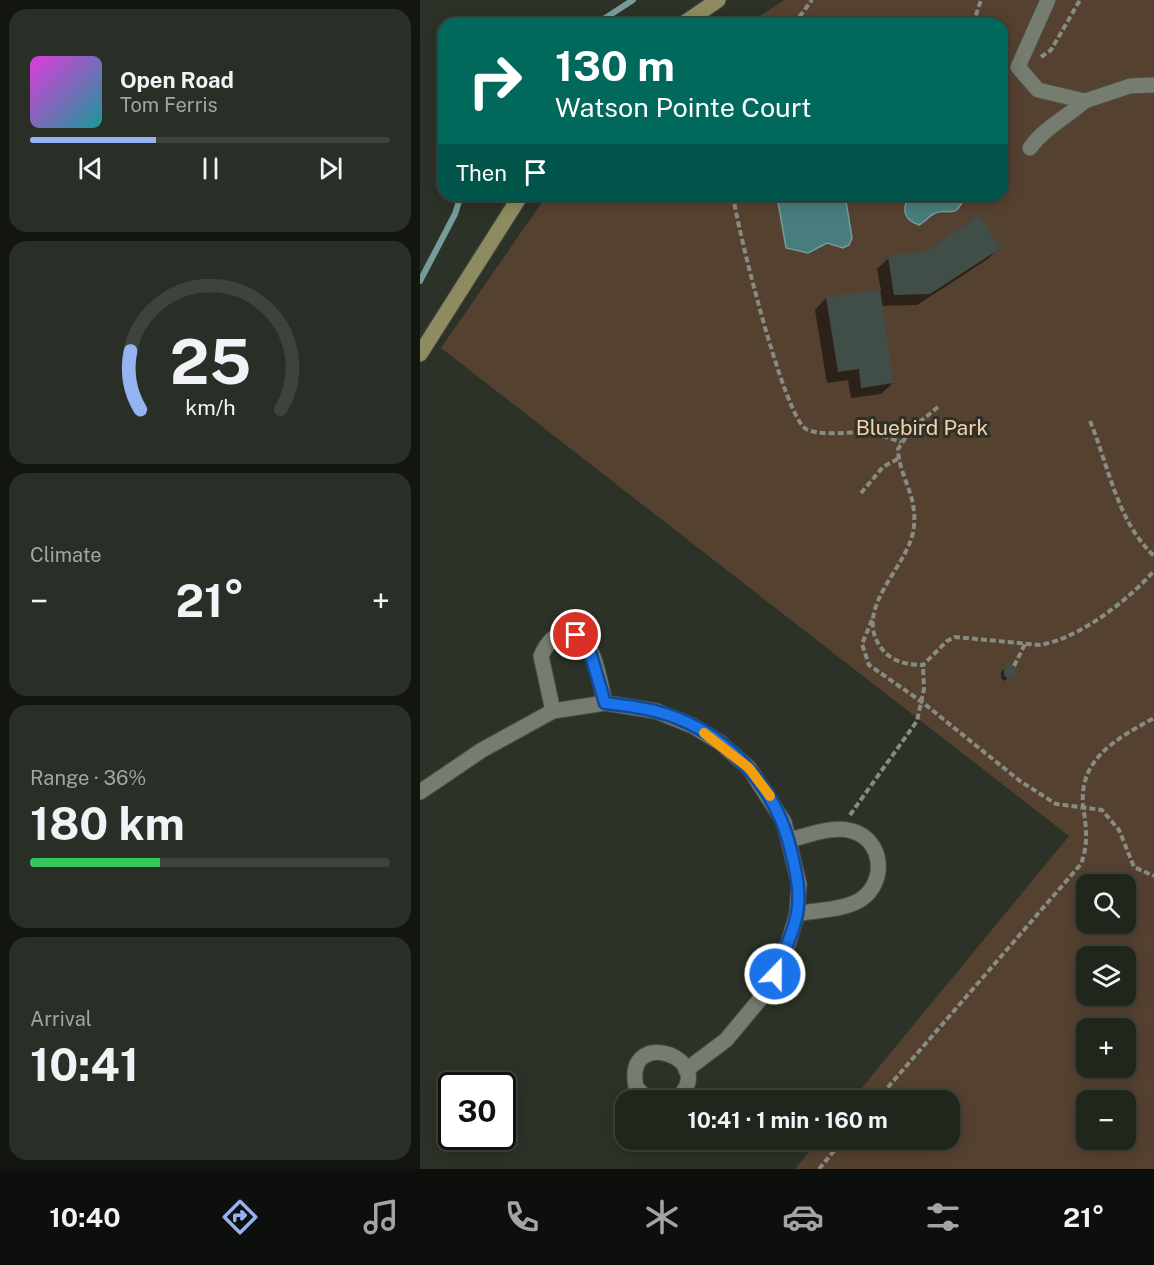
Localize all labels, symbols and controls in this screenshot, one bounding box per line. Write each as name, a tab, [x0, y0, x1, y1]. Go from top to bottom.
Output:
text: 130 m	[555, 41, 675, 90]
icon: right	[456, 42, 534, 120]
text: Open Road	[120, 67, 234, 93]
text: Watson Pointe Court	[555, 91, 812, 123]
text: Tom Ferris	[120, 93, 218, 117]
icon: previous	[74, 152, 107, 185]
icon: pause	[194, 152, 227, 185]
icon: next	[314, 152, 347, 185]
icon: arrive	[519, 156, 552, 189]
text: Then	[456, 160, 507, 186]
text: 25	[169, 325, 251, 398]
text: km/h	[185, 395, 235, 420]
park label: Bluebird Park	[856, 415, 988, 440]
text: Climate	[30, 543, 102, 567]
text: 21°	[175, 574, 245, 627]
text: −	[30, 582, 48, 620]
text: +	[372, 582, 390, 620]
pin	[550, 609, 601, 660]
icon: arrive	[559, 618, 592, 651]
text: Range · 36%	[30, 766, 146, 790]
text: 180 km	[30, 797, 185, 850]
map controls	[1076, 874, 1136, 1150]
button: search	[1076, 874, 1136, 934]
position arrow	[743, 942, 807, 1006]
button: layers	[1076, 946, 1136, 1006]
text: Arrival	[30, 1007, 92, 1031]
button: +	[1076, 1018, 1136, 1078]
text: 10:41	[30, 1038, 139, 1091]
speed limit sign: 30	[438, 1072, 516, 1150]
button: −	[1076, 1090, 1136, 1150]
text: 10:41 · 1 min · 160 m	[687, 1107, 888, 1133]
icon: directions	[219, 1196, 261, 1238]
icon: music	[360, 1196, 402, 1238]
icon: phone	[501, 1196, 543, 1238]
icon: climate	[641, 1196, 683, 1238]
icon: car	[782, 1196, 824, 1238]
icon: filters	[922, 1196, 964, 1238]
text: 10:40	[49, 1201, 121, 1233]
text: 21°	[1063, 1201, 1105, 1233]

